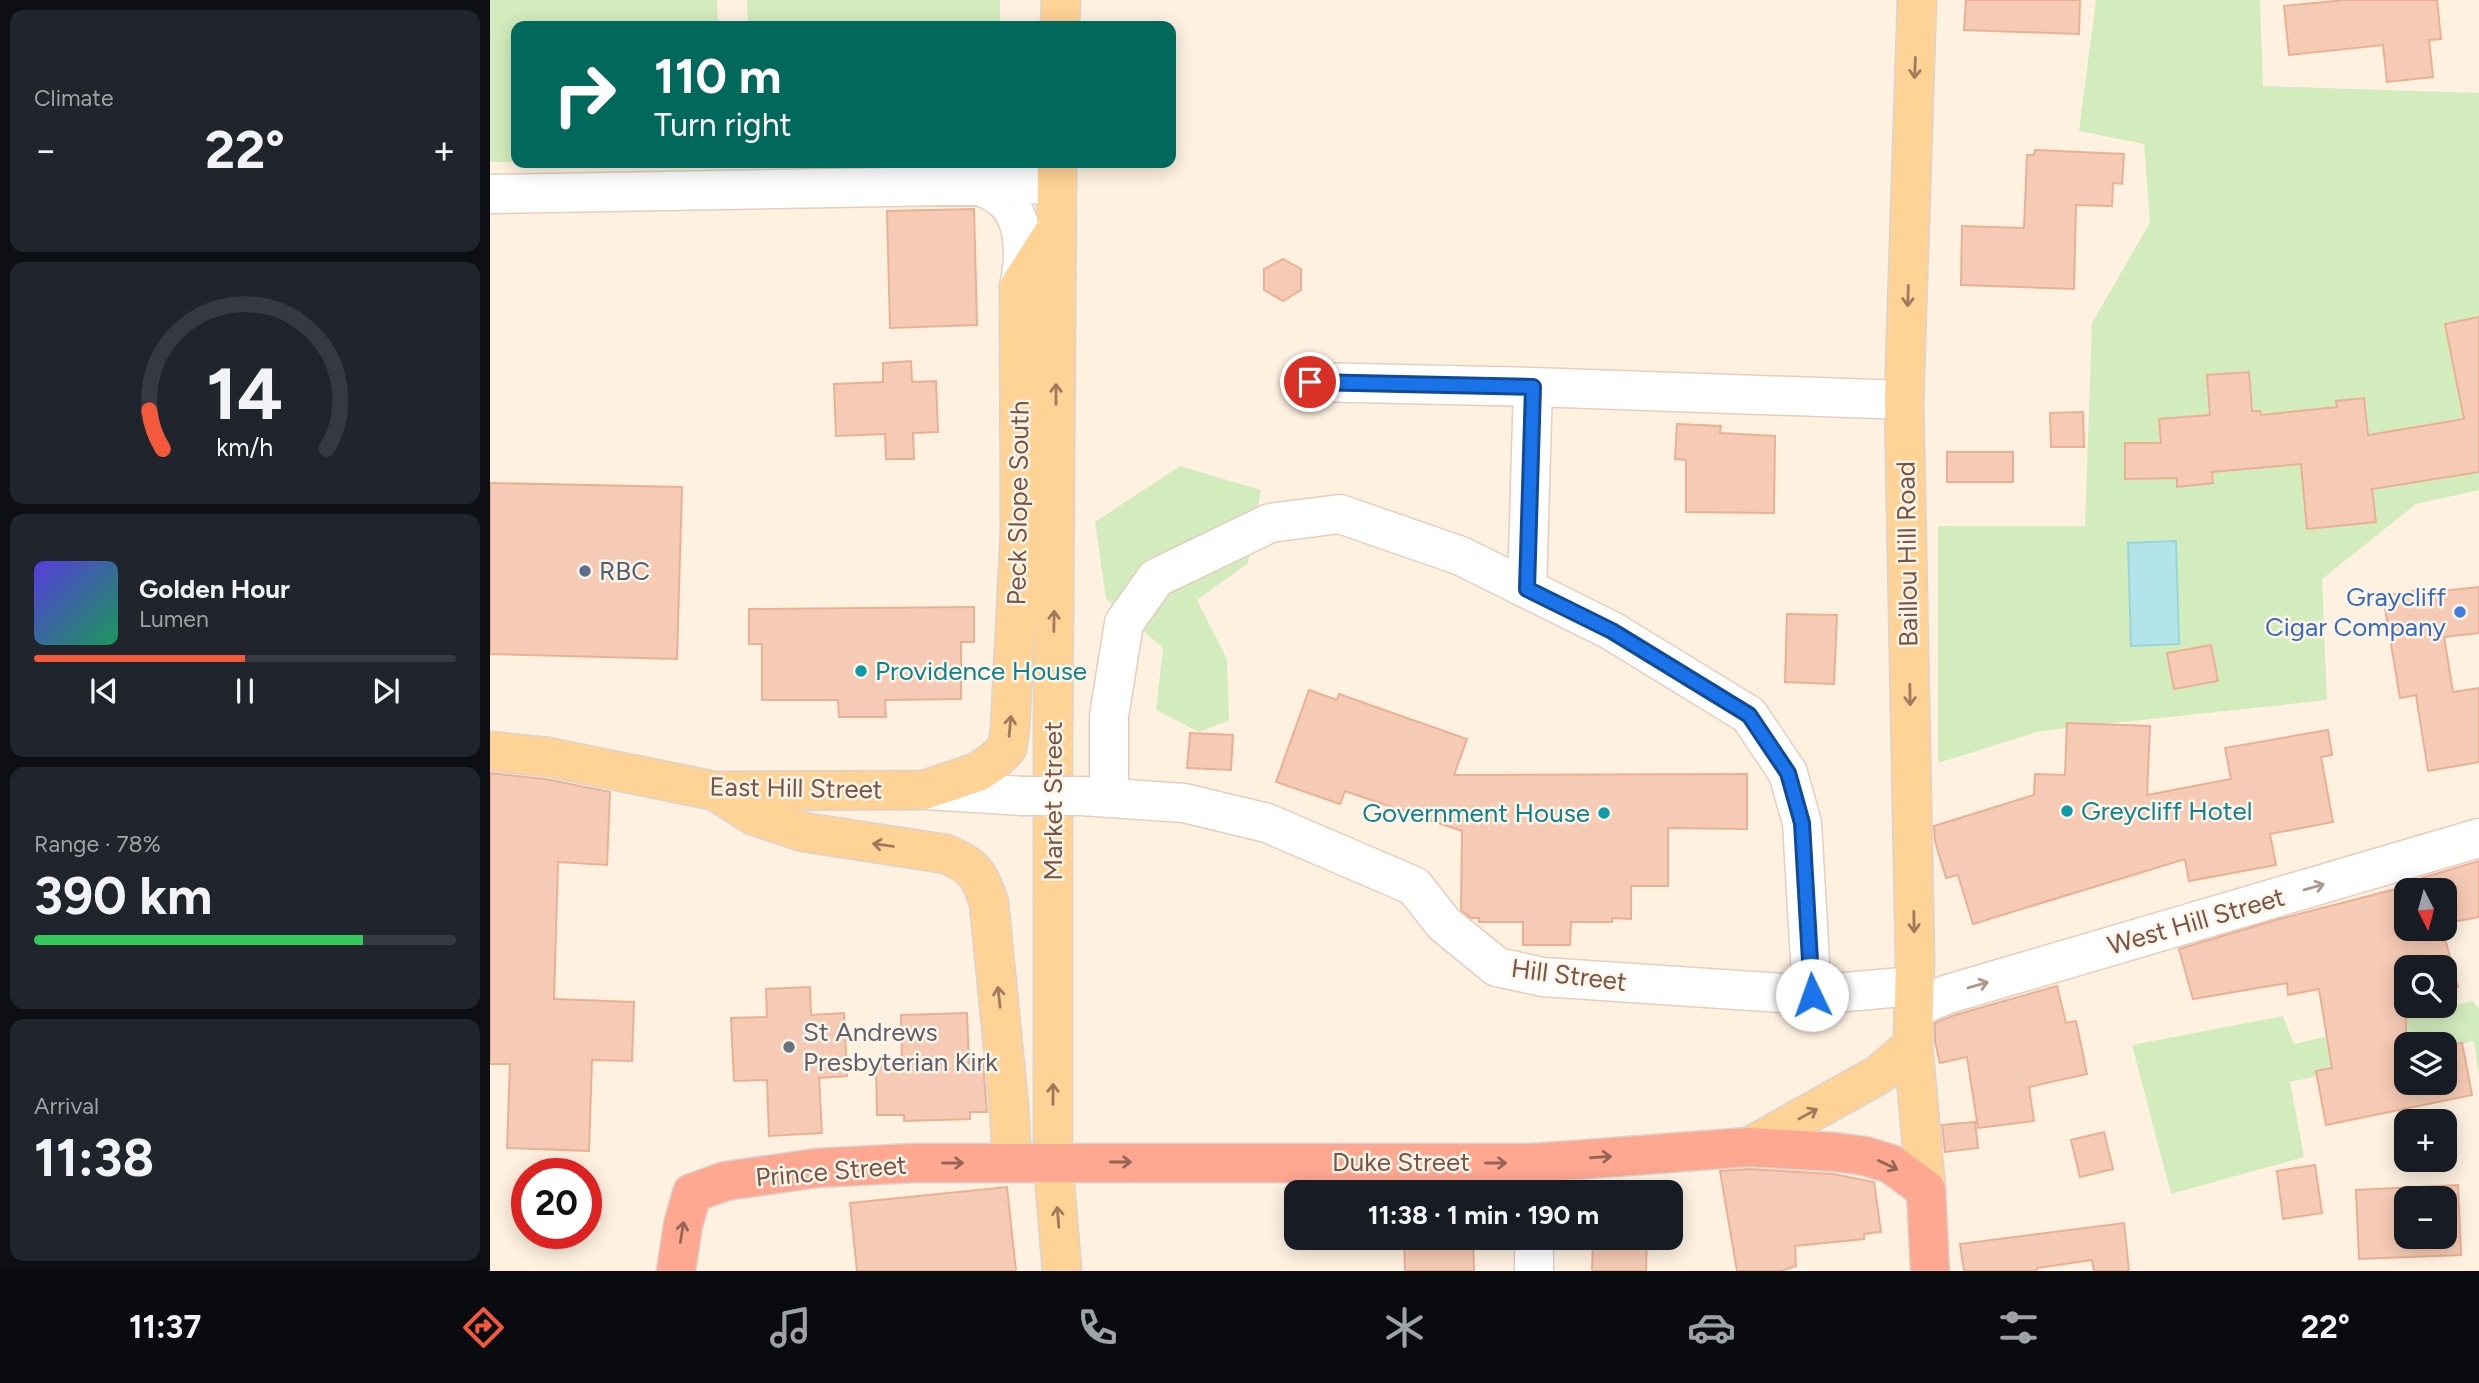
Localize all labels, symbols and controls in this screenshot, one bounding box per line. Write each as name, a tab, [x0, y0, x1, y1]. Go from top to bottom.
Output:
text: 110 m	[654, 46, 782, 105]
icon: right	[539, 49, 630, 140]
one-way arrow	[1908, 56, 1921, 79]
text: Climate	[34, 84, 113, 112]
text: Turn right	[654, 106, 792, 144]
text: 22°	[205, 119, 285, 181]
text: −	[34, 127, 58, 173]
text: +	[432, 127, 456, 173]
one-way arrow	[1901, 284, 1914, 307]
text: 14	[207, 351, 283, 438]
pin	[1280, 352, 1340, 412]
icon: arrive	[1291, 363, 1329, 401]
one-way arrow	[1049, 383, 1063, 406]
street label: Peck Slope South	[1000, 400, 1036, 606]
text: km/h	[216, 432, 274, 462]
street label: Baillou Hill Road	[1889, 461, 1925, 647]
place label: RBC	[599, 555, 650, 587]
marker: RBC	[577, 563, 593, 579]
text: Golden Hour	[139, 573, 290, 605]
place label: Graycliff Cigar Company	[2265, 581, 2446, 643]
marker: Graycliff Cigar Company	[2452, 604, 2468, 620]
text: Lumen	[139, 605, 209, 633]
one-way arrow	[1047, 610, 1061, 633]
place label: Providence House	[875, 655, 1087, 687]
marker: Providence House	[853, 663, 869, 679]
icon: previous	[85, 672, 123, 710]
icon: pause	[226, 672, 264, 710]
icon: next	[367, 672, 405, 710]
one-way arrow	[1903, 683, 1917, 706]
one-way arrow	[1004, 715, 1017, 738]
street label: Market Street	[1037, 721, 1069, 881]
street label: East Hill Street	[709, 770, 883, 806]
place label: Greycliff Hotel	[2081, 795, 2252, 827]
place label: Government House	[1362, 797, 1590, 829]
marker: Greycliff Hotel	[2059, 803, 2075, 819]
marker: Government House	[1596, 805, 1612, 821]
text: Range · 78%	[34, 830, 161, 858]
one-way arrow	[872, 838, 895, 851]
text: 390 km	[34, 865, 212, 927]
north arrow	[2394, 878, 2457, 942]
map controls	[2394, 878, 2457, 1249]
one-way arrow	[2303, 879, 2325, 892]
street label: West Hill Street	[2104, 880, 2288, 962]
one-way arrow	[1907, 910, 1921, 933]
street label: Hill Street	[1509, 952, 1629, 998]
button: search	[2394, 955, 2457, 1018]
position arrow	[1775, 958, 1849, 1032]
one-way arrow	[1967, 978, 1989, 991]
one-way arrow	[992, 986, 1005, 1009]
place label: St Andrews Presbyterian Kirk	[803, 1016, 998, 1078]
button: layers	[2394, 1032, 2457, 1095]
marker: St Andrews Presbyterian Kirk	[781, 1039, 797, 1055]
one-way arrow	[1046, 1083, 1060, 1106]
text: Arrival	[34, 1092, 99, 1120]
one-way arrow	[1798, 1107, 1818, 1121]
button: +	[2394, 1109, 2457, 1172]
text: 11:38	[34, 1127, 154, 1189]
street label: Duke Street	[1332, 1146, 1470, 1178]
street label: Prince Street	[754, 1148, 908, 1194]
one-way arrow	[1590, 1150, 1613, 1163]
one-way arrow	[1109, 1155, 1132, 1169]
one-way arrow	[941, 1156, 964, 1170]
one-way arrow	[1484, 1156, 1507, 1170]
speed limit sign: 20	[511, 1158, 602, 1249]
one-way arrow	[1877, 1159, 1898, 1172]
button: −	[2394, 1186, 2457, 1249]
text: 11:38 · 1 min · 190 m	[1368, 1199, 1599, 1231]
one-way arrow	[1051, 1206, 1064, 1228]
one-way arrow	[676, 1221, 689, 1244]
icon: directions	[459, 1303, 508, 1352]
icon: music	[766, 1303, 815, 1352]
icon: phone	[1073, 1303, 1122, 1352]
icon: climate	[1380, 1303, 1429, 1352]
icon: car	[1687, 1303, 1736, 1352]
icon: filters	[1994, 1303, 2043, 1352]
text: 11:37	[129, 1308, 201, 1346]
text: 22°	[2301, 1308, 2350, 1346]

